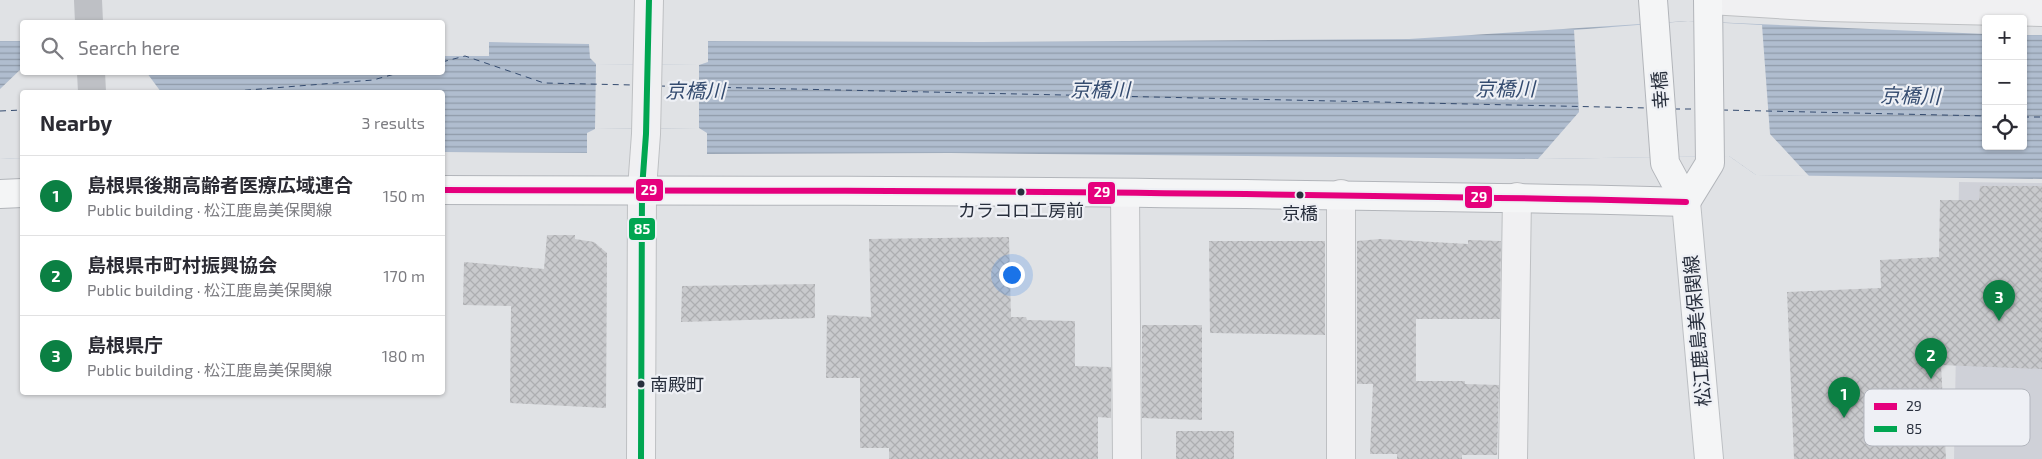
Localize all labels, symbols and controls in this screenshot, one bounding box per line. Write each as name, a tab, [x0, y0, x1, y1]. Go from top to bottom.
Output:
map controls	[1982, 15, 2027, 150]
button: +	[1982, 15, 2027, 60]
search box	[20, 20, 445, 75]
icon: search	[38, 34, 66, 62]
text: Search here	[78, 36, 180, 59]
button: −	[1982, 60, 2027, 105]
street label: 幸橋	[1647, 70, 1672, 110]
water label: 京橋川	[1475, 76, 1537, 100]
water label: 京橋川	[1070, 77, 1132, 101]
water label: 京橋川	[665, 78, 727, 102]
water label: 京橋川	[1880, 82, 1942, 108]
button: locate	[1982, 105, 2027, 150]
text: Nearby	[40, 110, 112, 135]
text: 3 results	[362, 113, 425, 132]
text: 島根県後期高齢者医療広域連合	[87, 173, 353, 196]
line badge: 29	[635, 178, 664, 202]
text: 29	[641, 181, 657, 198]
line badge: 29	[1087, 181, 1116, 205]
text: 29	[1094, 183, 1110, 200]
line badge: 29	[1464, 185, 1493, 209]
text: 1	[53, 186, 59, 205]
text: 150 m	[383, 186, 425, 205]
marker: カラコロ工房前	[1016, 187, 1026, 197]
text: 29	[1471, 188, 1487, 205]
marker: 京橋	[1295, 190, 1305, 200]
place label: カラコロ工房前	[958, 199, 1084, 221]
text: Public building · 松江鹿島美保関線	[87, 200, 332, 219]
place label: 京橋	[1282, 202, 1318, 224]
line badge: 85	[628, 217, 656, 241]
text: 85	[634, 220, 650, 237]
text: 島根県市町村振興協会	[87, 253, 277, 276]
street label: 松江鹿島美保関線	[1678, 254, 1715, 408]
your location	[999, 262, 1025, 288]
text: 2	[51, 266, 61, 285]
text: 170 m	[383, 266, 425, 285]
text: Public building · 松江鹿島美保関線	[87, 280, 332, 299]
pin: 3	[1983, 280, 2015, 321]
text: 島根県庁	[87, 333, 163, 356]
pin: 2	[1915, 338, 1947, 379]
text: 3	[51, 346, 61, 365]
text: 180 m	[382, 346, 425, 365]
text: Public building · 松江鹿島美保関線	[87, 360, 332, 379]
place label: 南殿町	[650, 373, 704, 395]
pin: 1	[1828, 377, 1860, 418]
marker: 南殿町	[636, 379, 646, 389]
legend	[1864, 389, 2030, 446]
text: 29	[1906, 397, 1922, 414]
text: 85	[1906, 420, 1922, 437]

